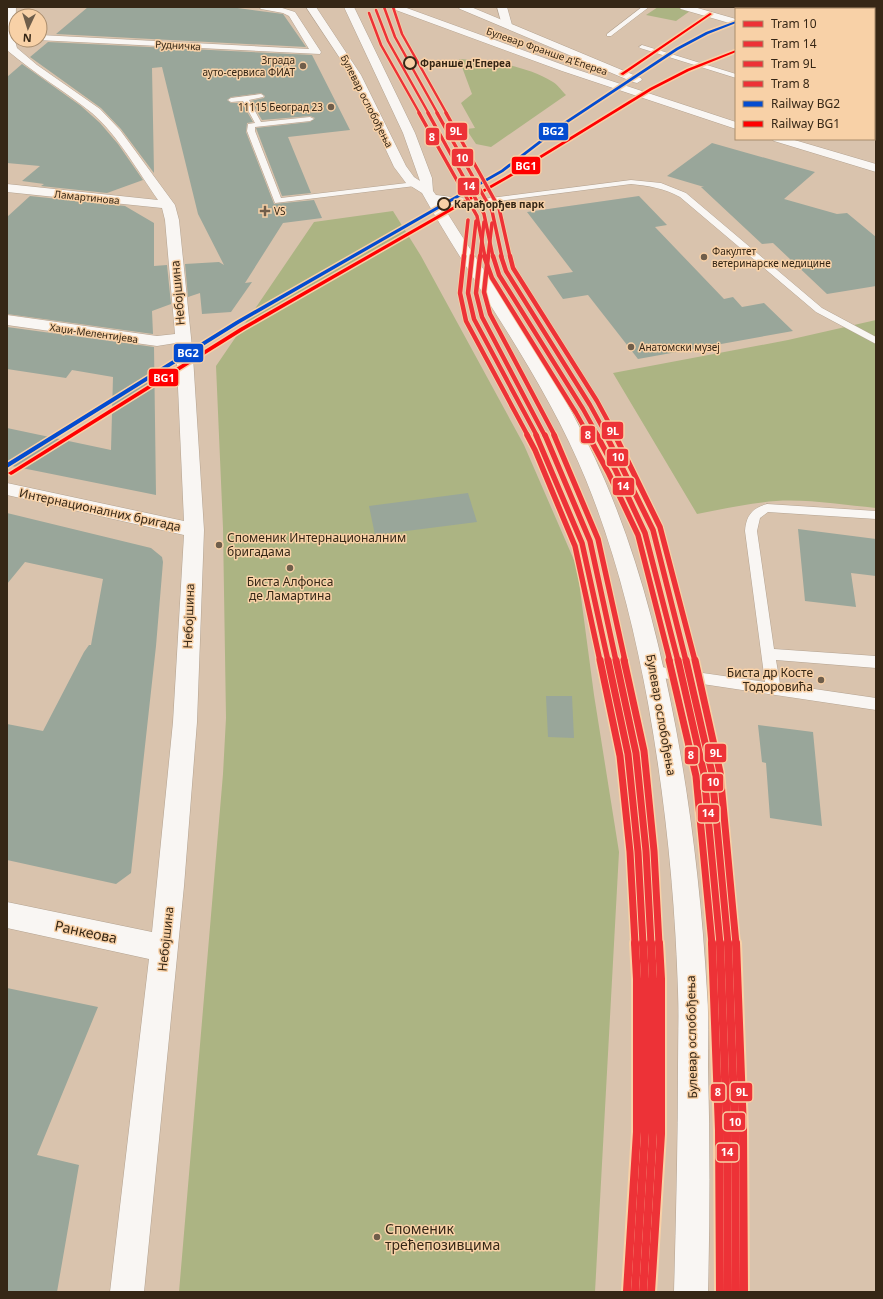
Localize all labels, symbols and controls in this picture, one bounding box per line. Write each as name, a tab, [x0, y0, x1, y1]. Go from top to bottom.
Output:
north arrow	[8, 8, 48, 48]
legend	[735, 8, 875, 140]
text: Tram 10	[771, 15, 817, 32]
street label: Булевар Франше д'Епереа	[484, 24, 610, 78]
text: N	[22, 31, 32, 46]
text: Tram 14	[771, 35, 817, 52]
street label: Рудничка	[155, 37, 201, 53]
street label: Булевар ослобођења	[337, 52, 397, 150]
place label: Зграда ауто-сервиса ФИАТ	[202, 53, 295, 79]
text: Tram 9L	[771, 55, 816, 72]
marker: Франше д'Епереа	[403, 56, 417, 70]
place label: Франше д'Епереа	[420, 56, 511, 70]
marker: Зграда ауто-сервиса ФИАТ	[298, 61, 308, 71]
text: Tram 8	[771, 75, 810, 92]
text: Railway BG2	[771, 95, 840, 112]
place label: 11115 Београд 23	[238, 100, 323, 114]
marker: 11115 Београд 23	[326, 102, 336, 112]
text: Railway BG1	[771, 115, 840, 132]
line badge: 9L	[445, 122, 468, 141]
line badge: BG2	[538, 122, 569, 141]
text: 9L	[450, 123, 462, 138]
text: BG2	[542, 123, 564, 138]
line badge: 8	[425, 127, 440, 146]
text: 8	[429, 129, 435, 144]
line badge: 10	[451, 148, 474, 167]
text: 10	[456, 150, 468, 165]
line badge: BG1	[511, 156, 541, 175]
text: BG1	[515, 158, 537, 173]
line badge: 14	[457, 177, 480, 196]
text: 14	[463, 178, 476, 193]
street label: Ламартинова	[53, 187, 121, 207]
marker: Карађорђев парк	[437, 197, 451, 211]
place label: Карађорђев парк	[454, 197, 545, 211]
place label: VS	[274, 204, 286, 218]
marker: VS	[259, 205, 271, 217]
place label: Факултет ветеринарске медицине	[712, 244, 831, 270]
marker: Факултет ветеринарске медицине	[699, 252, 709, 262]
street label: Небојшина	[166, 260, 189, 326]
street label: Хаџи-Мелентијева	[49, 320, 139, 346]
place label: Анатомски музеј	[639, 340, 720, 354]
marker: Анатомски музеј	[626, 342, 636, 352]
line badge: BG2	[173, 343, 204, 363]
text: BG2	[177, 345, 199, 360]
line badge: BG1	[148, 368, 179, 387]
text: BG1	[153, 370, 175, 385]
line badge: 9L	[601, 421, 624, 440]
text: 9L	[607, 423, 619, 438]
line badge: 8	[580, 425, 596, 444]
text: 8	[585, 427, 591, 442]
line badge: 10	[606, 448, 629, 467]
text: 10	[612, 449, 624, 464]
line badge: 14	[612, 477, 635, 496]
text: 14	[617, 478, 630, 493]
street label: Интернационалних бригада	[18, 484, 182, 535]
place label: Споменик Интернационалним бригадама	[227, 529, 406, 560]
marker: Споменик Интернационалним бригадама	[214, 540, 224, 550]
marker: Биста Алфонса де Ламартина	[285, 563, 295, 573]
place label: Биста Алфонса де Ламартина	[247, 573, 333, 604]
street label: Небојшина	[179, 583, 198, 649]
street label: Булевар ослобођења	[642, 653, 681, 777]
place label: Биста др Косте Тодоровића	[727, 664, 813, 695]
marker: Биста др Косте Тодоровића	[816, 675, 826, 685]
line badge: 9L	[704, 743, 727, 763]
text: 9L	[710, 745, 722, 760]
line badge: 8	[684, 746, 699, 765]
text: 8	[688, 747, 694, 762]
line badge: 10	[701, 773, 724, 792]
text: 10	[707, 774, 719, 789]
line badge: 14	[697, 804, 720, 823]
text: 14	[702, 805, 715, 820]
street label: Небојшина	[154, 906, 177, 972]
street label: Ранкеова	[53, 916, 119, 947]
street label: Булевар ослобођења	[682, 975, 701, 1099]
line badge: 9L	[730, 1082, 753, 1102]
line badge: 8	[710, 1083, 726, 1102]
text: 8	[715, 1084, 721, 1099]
text: 9L	[736, 1084, 748, 1099]
line badge: 10	[723, 1112, 746, 1131]
text: 10	[729, 1114, 741, 1129]
line badge: 14	[716, 1143, 739, 1162]
text: 14	[721, 1144, 734, 1159]
place label: Споменик трећепозивцима	[385, 1219, 500, 1254]
marker: Споменик трећепозивцима	[372, 1232, 382, 1242]

